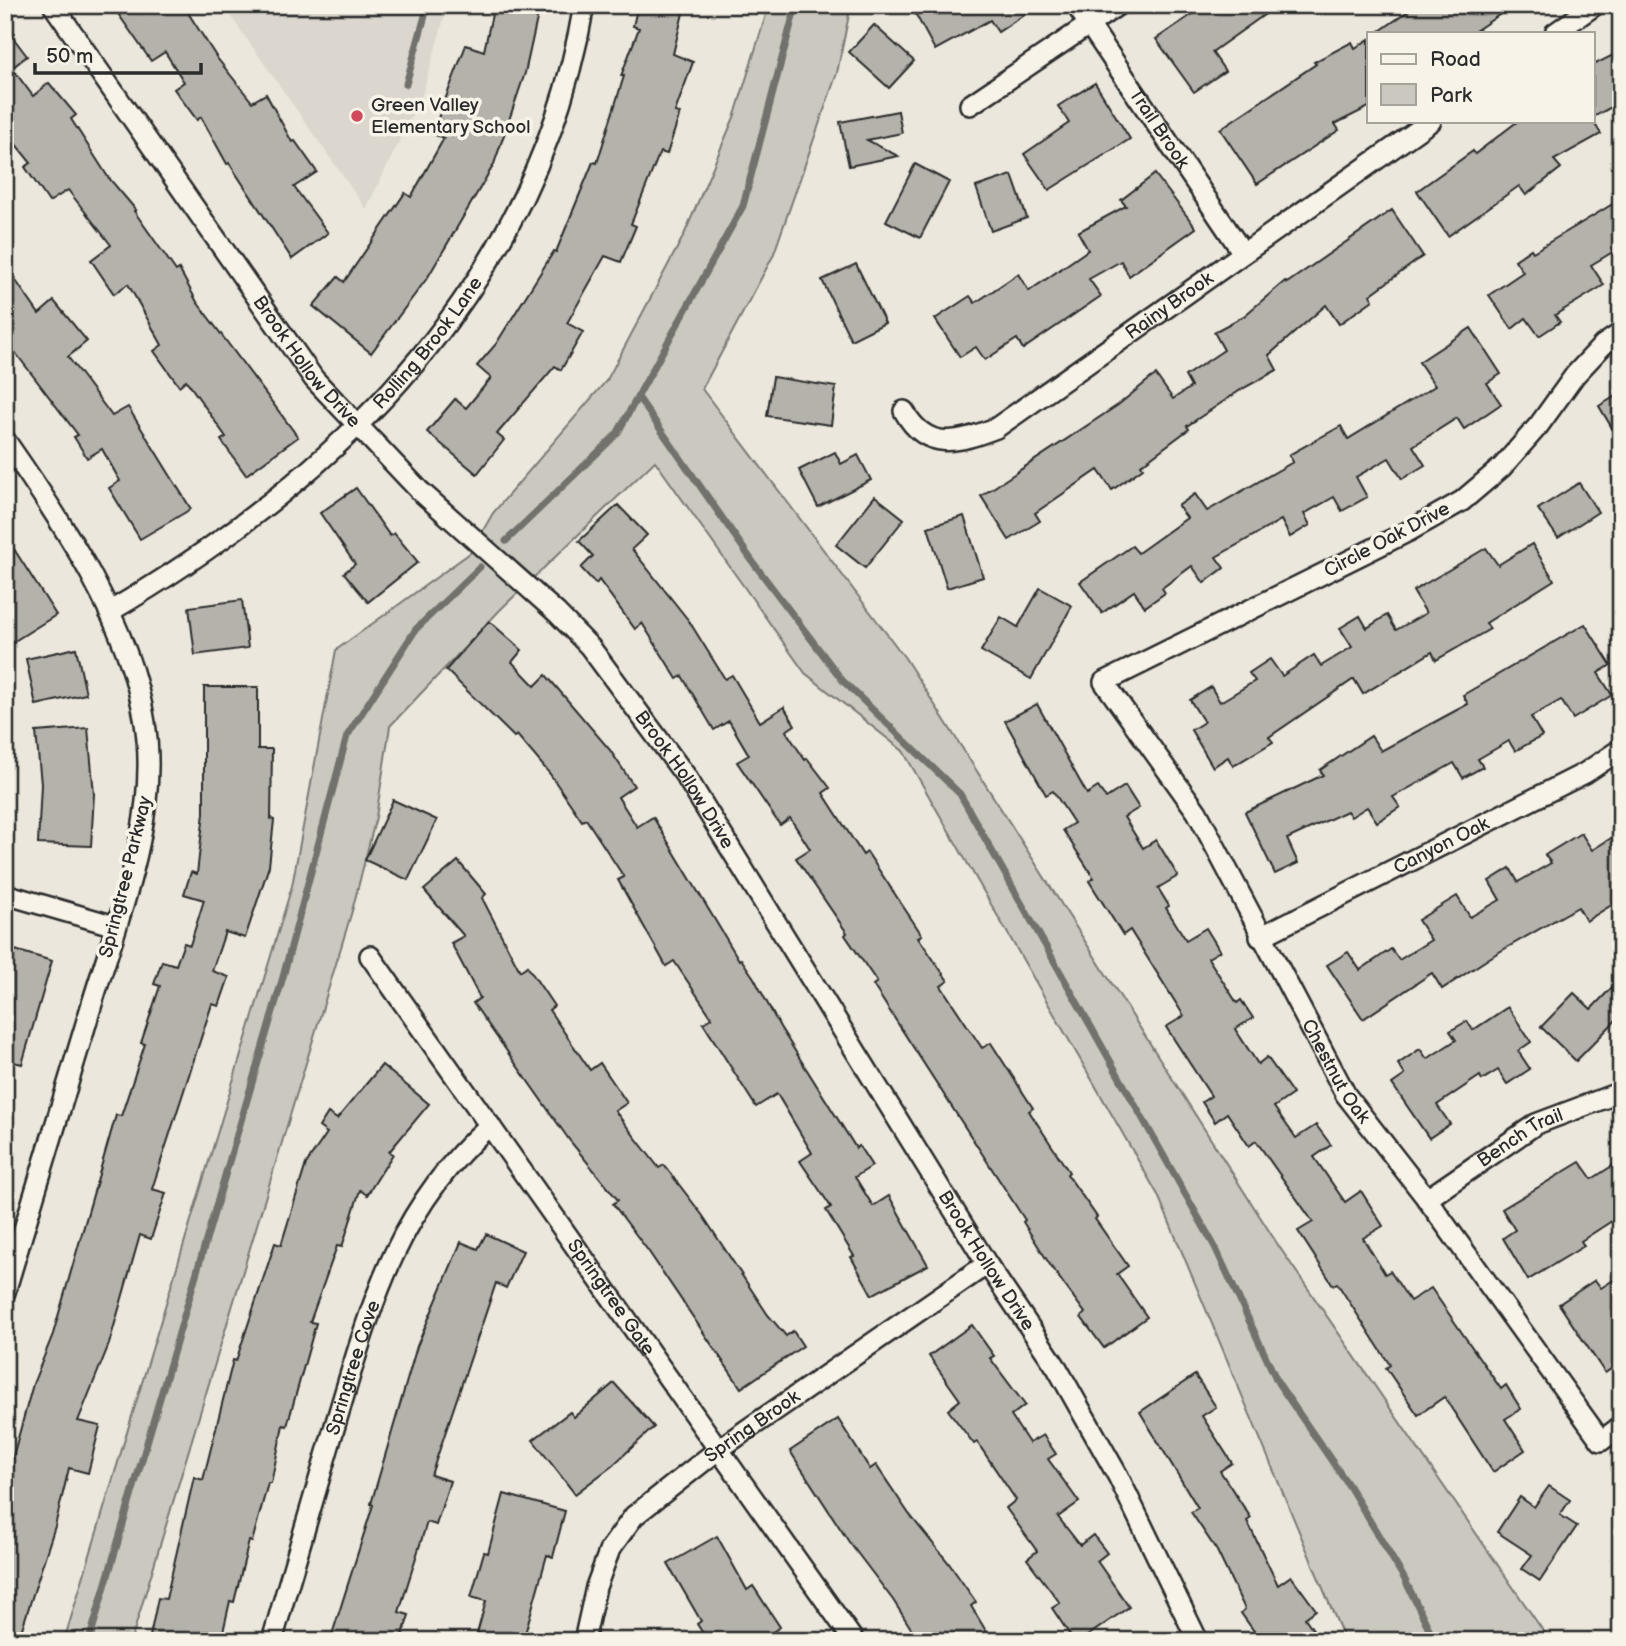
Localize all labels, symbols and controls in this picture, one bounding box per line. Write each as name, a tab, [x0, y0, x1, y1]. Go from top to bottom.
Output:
scale bar	[35, 32, 201, 76]
legend	[1367, 32, 1594, 122]
text: 50 m	[46, 44, 93, 69]
text: Road	[1430, 47, 1481, 72]
text: Park	[1430, 83, 1473, 108]
street label: Trail Brook	[1124, 84, 1195, 174]
place label: Green Valley Elementary School	[371, 94, 530, 139]
marker: Green Valley Elementary School	[349, 108, 365, 124]
street label: Rainy Brook	[1121, 266, 1218, 345]
street label: Rolling Brook Lane	[368, 273, 487, 414]
street label: Brook Hollow Drive	[248, 291, 366, 433]
street label: Circle Oak Drive	[1320, 497, 1454, 583]
street label: Brook Hollow Drive	[630, 706, 739, 853]
street label: Springtree Parkway	[95, 794, 157, 960]
street label: Canyon Oak	[1390, 812, 1493, 879]
street label: Chestnut Oak	[1297, 1015, 1376, 1129]
street label: Bench Trail	[1473, 1103, 1566, 1172]
street label: Brook Hollow Drive	[933, 1186, 1040, 1335]
street label: Springtree Gate	[562, 1235, 660, 1360]
street label: Springtree Cove	[321, 1297, 385, 1438]
street label: Spring Brook	[700, 1385, 805, 1468]

